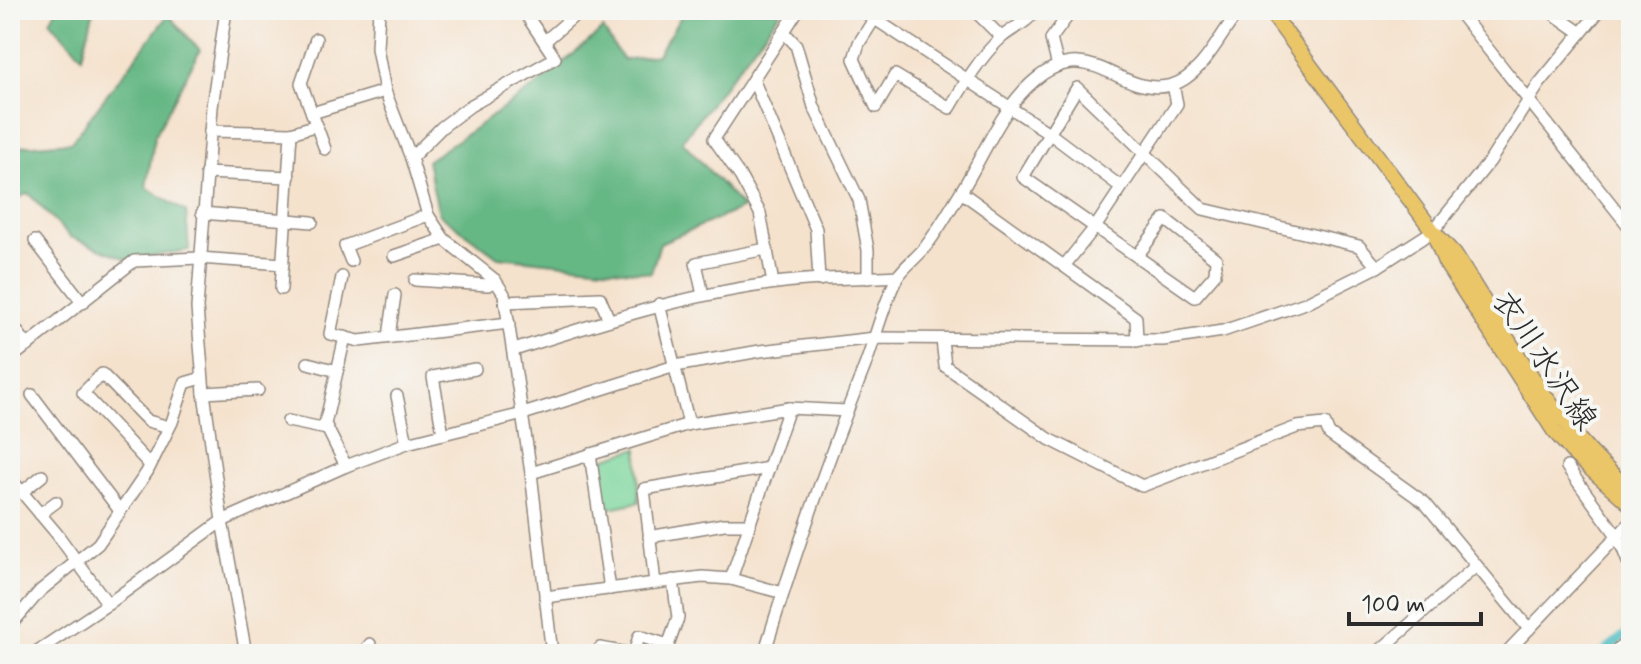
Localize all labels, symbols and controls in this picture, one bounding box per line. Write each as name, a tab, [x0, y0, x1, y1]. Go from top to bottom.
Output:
street label: 衣川水沢線	[1482, 283, 1606, 439]
scale bar	[1349, 576, 1481, 626]
text: 100 m	[1361, 590, 1425, 621]

